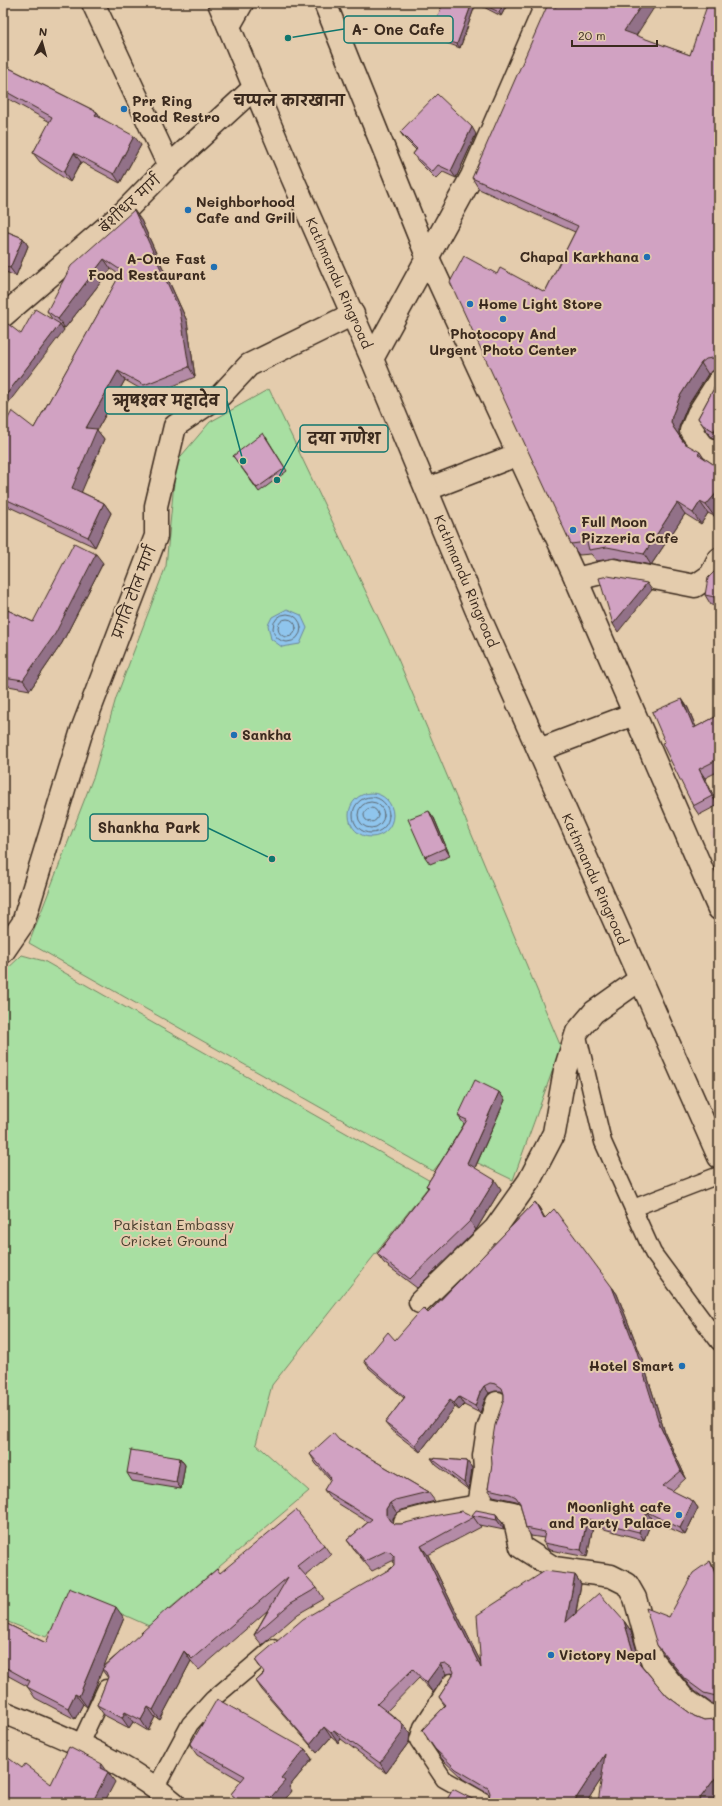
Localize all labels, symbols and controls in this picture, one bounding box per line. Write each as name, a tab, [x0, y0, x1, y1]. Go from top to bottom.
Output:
callout: A- One Cafe	[344, 16, 453, 43]
text: A- One Cafe	[351, 19, 445, 39]
north arrow	[22, 22, 62, 62]
scale bar	[572, 22, 657, 48]
text: N	[38, 24, 48, 39]
text: 20 m	[578, 27, 606, 43]
district label: चप्पल कारखाना	[233, 90, 346, 110]
place label: Prr Ring Road Restro	[132, 91, 220, 126]
marker: Prr Ring Road Restro	[119, 104, 129, 114]
street label: बंशीधर मार्ग	[94, 169, 166, 237]
place label: Neighborhood Cafe and Grill	[196, 192, 295, 227]
marker: Neighborhood Cafe and Grill	[183, 205, 193, 215]
street label: Kathmandu Ringroad	[302, 214, 377, 352]
place label: Chapal Karkhana	[520, 247, 639, 266]
place label: A-One Fast Food Restaurant	[88, 249, 206, 284]
marker: Chapal Karkhana	[642, 252, 652, 262]
marker: A-One Fast Food Restaurant	[209, 262, 219, 272]
place label: Home Light Store	[478, 294, 602, 313]
marker: Home Light Store	[465, 299, 475, 309]
marker: Photocopy And Urgent Photo Center	[498, 314, 508, 324]
place label: Photocopy And Urgent Photo Center	[429, 324, 577, 359]
callout: ऋषश्वर महादेव	[105, 387, 227, 414]
text: ऋषश्वर महादेव	[111, 388, 221, 412]
callout: दया गणेश	[300, 425, 388, 452]
text: दया गणेश	[306, 426, 382, 448]
street label: Kathmandu Ringroad	[430, 512, 503, 650]
place label: Full Moon Pizzeria Cafe	[581, 512, 678, 547]
marker: Full Moon Pizzeria Cafe	[568, 525, 578, 535]
street label: प्रगति टोल मार्ग	[106, 541, 160, 642]
place label: Sankha	[242, 725, 292, 744]
marker: Sankha	[229, 730, 239, 740]
street label: Kathmandu Ringroad	[558, 810, 633, 948]
callout: Shankha Park	[90, 814, 208, 841]
text: Shankha Park	[98, 817, 200, 837]
park label: Pakistan Embassy Cricket Ground	[114, 1215, 234, 1250]
place label: Hotel Smart	[589, 1356, 674, 1375]
marker: Hotel Smart	[677, 1361, 687, 1371]
place label: Moonlight cafe and Party Palace	[549, 1497, 671, 1532]
marker: Moonlight cafe and Party Palace	[674, 1510, 684, 1520]
place label: Victory Nepal	[559, 1645, 656, 1664]
marker: Victory Nepal	[546, 1650, 556, 1660]

